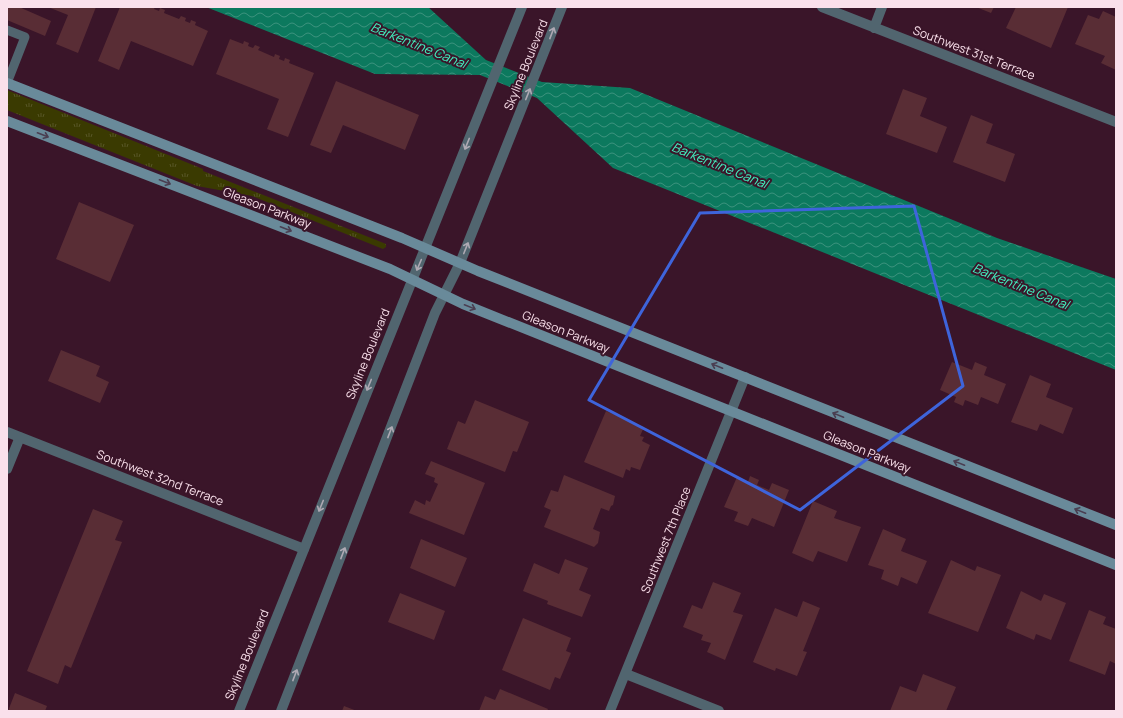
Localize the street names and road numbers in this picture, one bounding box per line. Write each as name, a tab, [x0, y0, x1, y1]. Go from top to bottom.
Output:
street label: Skyline Boulevard	[500, 17, 552, 113]
street label: Southwest 31st Terrace	[911, 21, 1038, 84]
street label: Gleason Parkway	[221, 183, 314, 232]
street label: Skyline Boulevard	[342, 306, 394, 402]
street label: Gleason Parkway	[520, 306, 613, 357]
street label: Gleason Parkway	[821, 426, 914, 477]
street label: Southwest 32nd Terrace	[94, 445, 226, 510]
street label: Southwest 7th Place	[636, 484, 695, 596]
street label: Skyline Boulevard	[221, 607, 273, 703]

